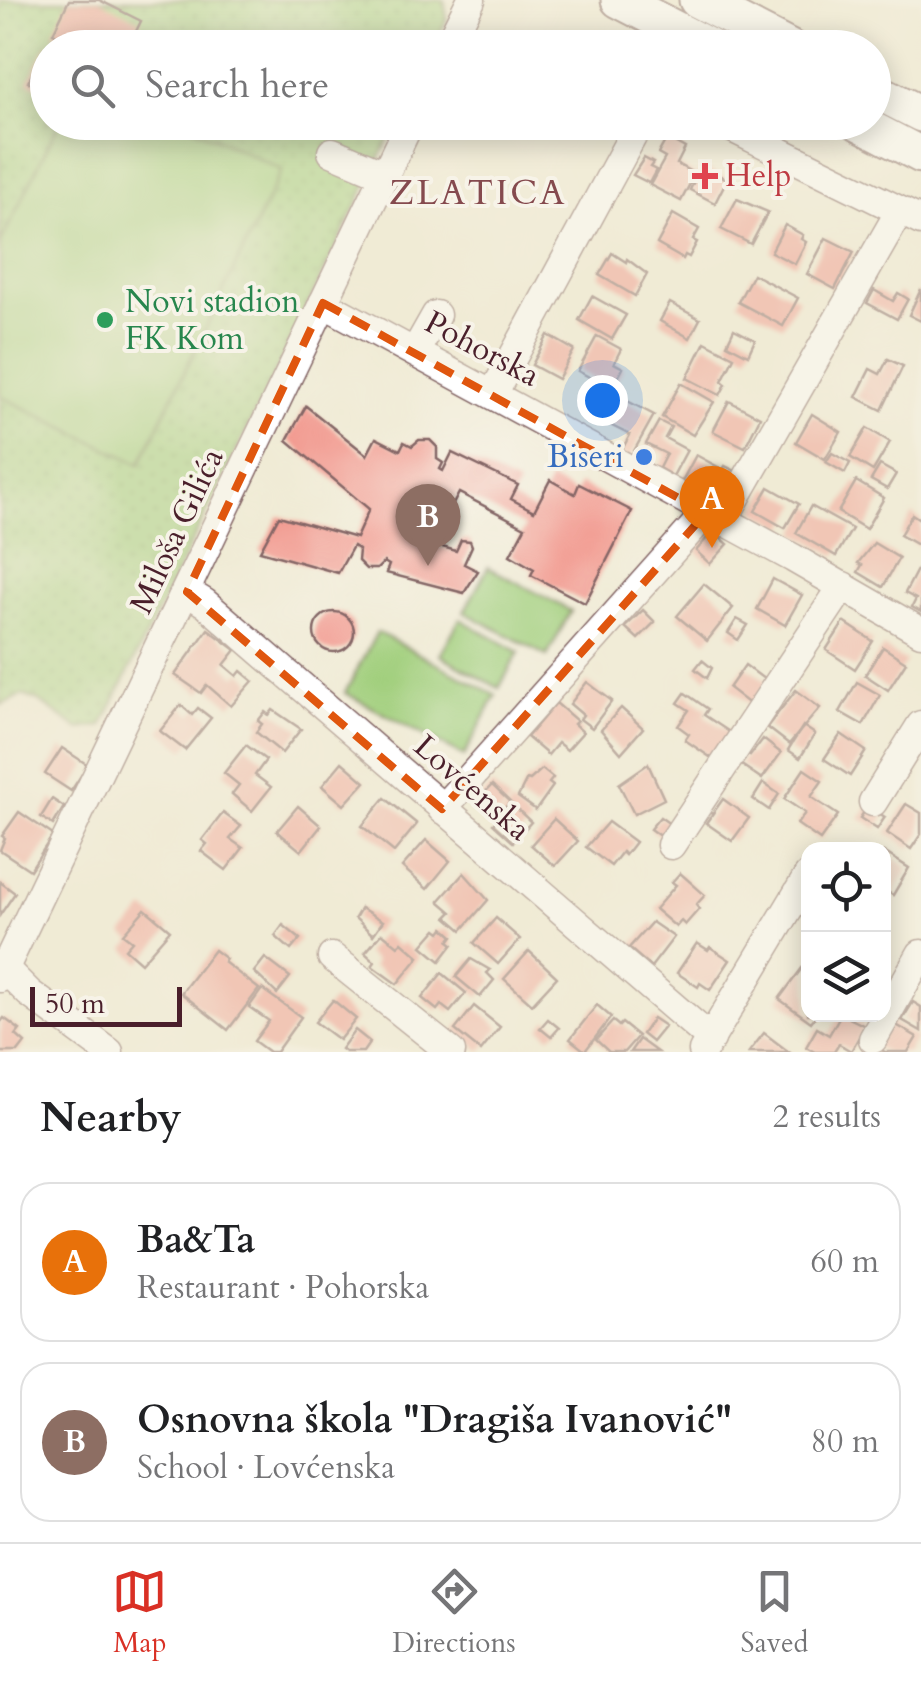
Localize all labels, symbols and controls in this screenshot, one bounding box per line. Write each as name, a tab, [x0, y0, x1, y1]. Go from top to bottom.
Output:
search box	[30, 30, 891, 140]
icon: search	[65, 58, 120, 113]
text: Search here	[145, 59, 329, 111]
place label: Help	[725, 154, 791, 198]
marker: Help	[694, 165, 716, 187]
district label: ZLATICA	[389, 169, 567, 217]
place label: Novi stadion FK Kom	[125, 280, 300, 361]
street label: Pohorska	[417, 300, 547, 398]
marker: Novi stadion FK Kom	[94, 309, 116, 331]
your location	[577, 375, 628, 426]
place label: Biseri	[547, 435, 624, 479]
street label: Miloša Gilića	[120, 441, 235, 621]
marker: Biseri	[633, 446, 655, 468]
pin: A	[680, 466, 744, 548]
pin: B	[396, 484, 460, 566]
street label: Lovćenska	[404, 725, 540, 851]
map controls	[801, 842, 891, 1022]
button: locate	[801, 842, 891, 932]
button: layers	[801, 932, 891, 1022]
scale bar	[30, 982, 182, 1026]
text: 50 m	[45, 985, 105, 1023]
text: Nearby	[40, 1089, 182, 1146]
text: 2 results	[773, 1095, 881, 1139]
text: Ba&Ta	[137, 1214, 255, 1266]
text: A	[62, 1240, 87, 1284]
text: 60 m	[811, 1240, 879, 1284]
text: Restaurant · Pohorska	[137, 1266, 429, 1310]
text: Osnovna škola "Dragiša Ivanović"	[137, 1394, 732, 1446]
text: B	[63, 1420, 86, 1464]
text: 80 m	[811, 1420, 879, 1464]
text: School · Lovćenska	[137, 1446, 395, 1490]
tab: Map	[112, 1564, 167, 1662]
tab: Directions	[392, 1564, 516, 1662]
tab: Saved	[741, 1564, 809, 1662]

